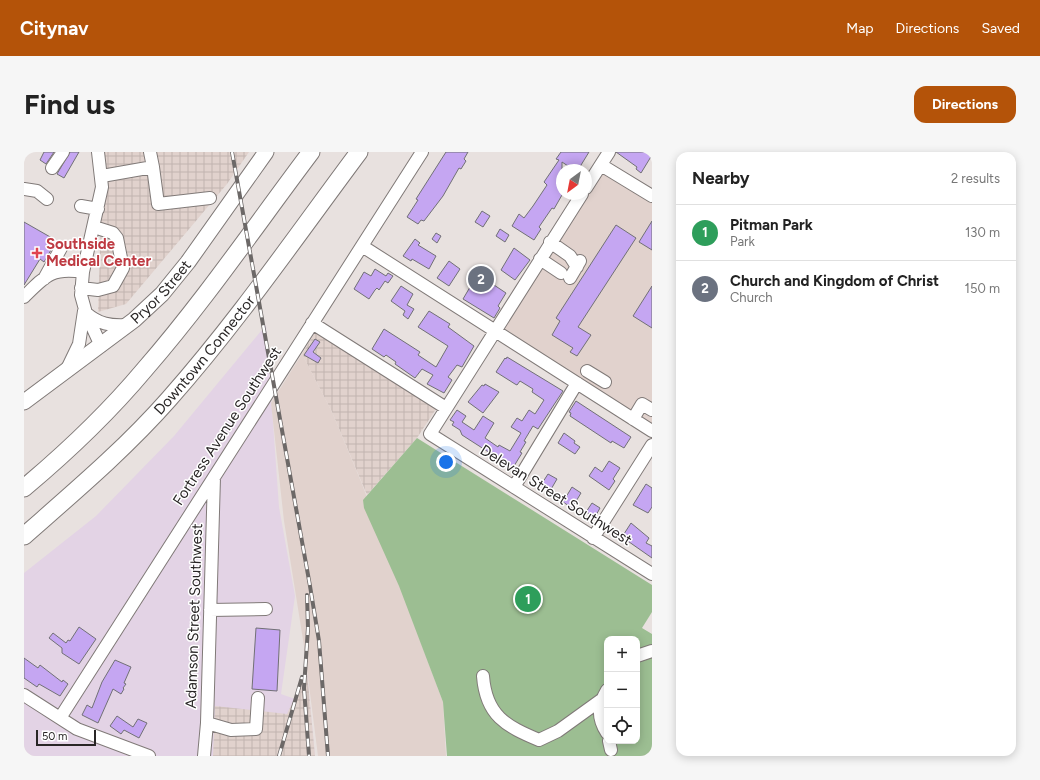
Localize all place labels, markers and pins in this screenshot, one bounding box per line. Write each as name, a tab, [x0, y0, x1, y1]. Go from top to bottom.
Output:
place label: Southside Medical Center	[46, 235, 151, 270]
marker: Southside Medical Center	[31, 247, 43, 259]
pin: 2	[468, 264, 494, 294]
pin: 1	[515, 584, 541, 614]

